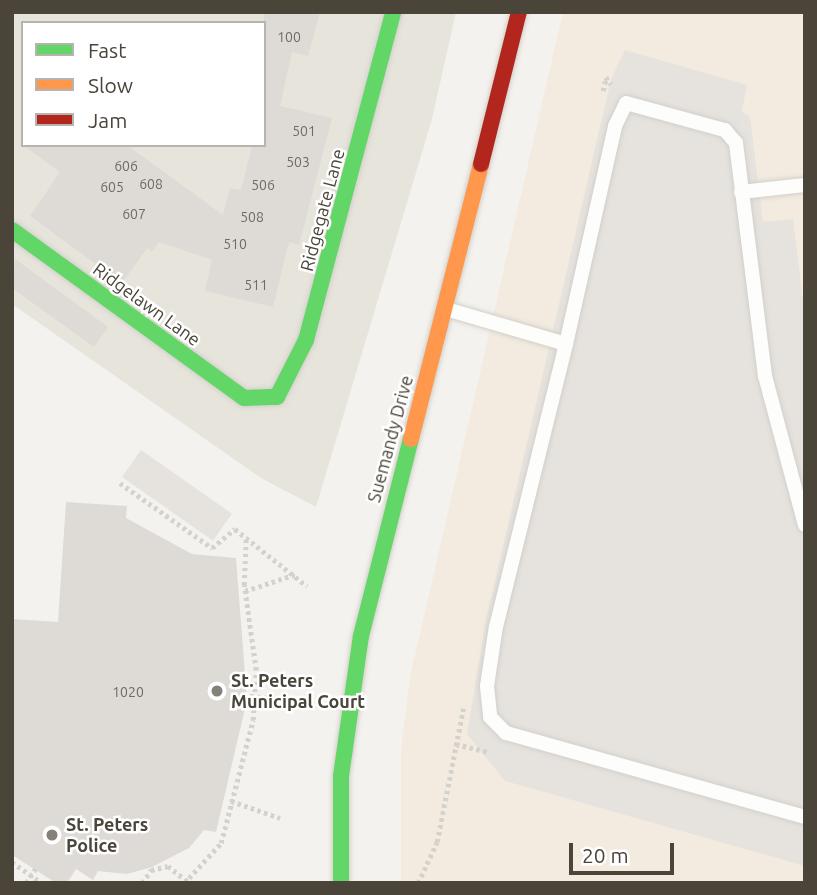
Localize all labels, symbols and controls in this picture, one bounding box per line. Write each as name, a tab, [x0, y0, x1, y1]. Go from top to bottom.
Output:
legend	[21, 21, 266, 147]
house number: 100	[277, 29, 301, 45]
text: Fast	[88, 38, 126, 62]
text: Slow	[88, 73, 133, 97]
text: Jam	[88, 108, 127, 132]
house number: 501	[292, 123, 316, 139]
street label: Ridgegate Lane	[295, 146, 349, 274]
house number: 503	[286, 154, 310, 170]
house number: 606	[114, 158, 138, 174]
house number: 608	[139, 176, 163, 192]
house number: 506	[251, 177, 275, 193]
house number: 605	[100, 179, 124, 195]
house number: 607	[122, 206, 146, 222]
house number: 508	[240, 209, 264, 225]
house number: 510	[223, 236, 247, 252]
street label: Ridgelawn Lane	[89, 258, 205, 350]
house number: 511	[244, 277, 268, 293]
street label: Suemandy Drive	[363, 373, 417, 505]
place label: St. Peters Municipal Court	[231, 670, 365, 712]
marker: St. Peters Municipal Court	[209, 683, 225, 699]
house number: 1020	[112, 684, 144, 700]
place label: St. Peters Police	[66, 814, 148, 856]
marker: St. Peters Police	[44, 827, 60, 843]
scale bar	[572, 828, 677, 872]
text: 20 m	[582, 843, 629, 867]

